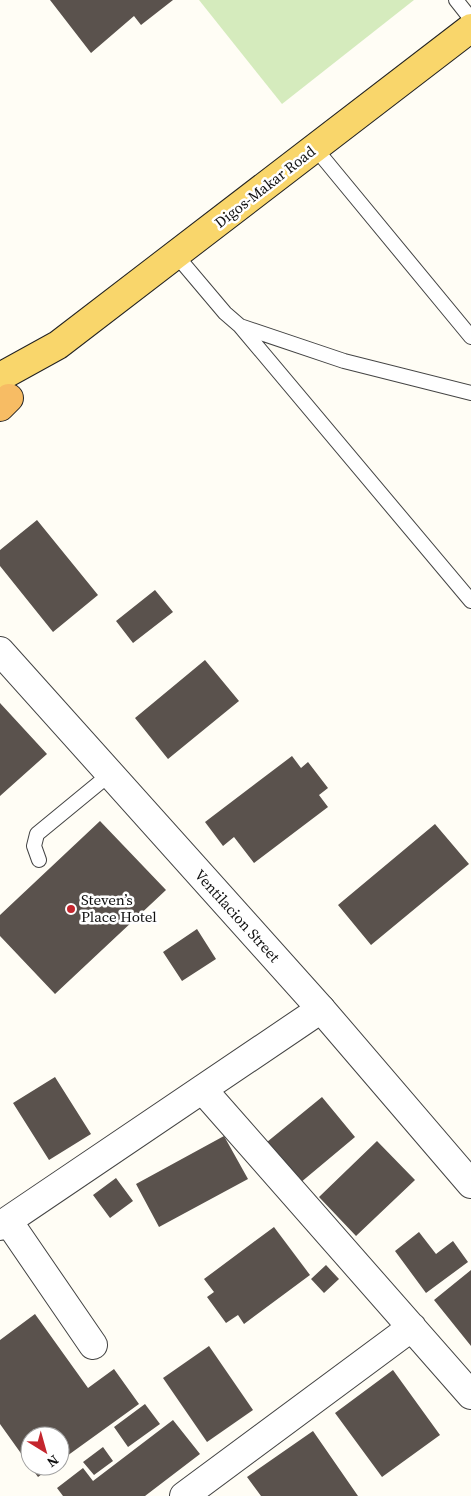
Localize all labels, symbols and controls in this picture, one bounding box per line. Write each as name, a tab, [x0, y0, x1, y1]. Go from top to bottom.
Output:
street label: Digos-Makar Road	[210, 140, 320, 233]
street label: Ventilacion Street	[190, 865, 285, 967]
place label: Steven’s Place Hotel	[81, 889, 157, 927]
marker: Steven’s Place Hotel	[65, 903, 77, 915]
north arrow	[20, 1426, 70, 1476]
text: N	[43, 1450, 63, 1472]

